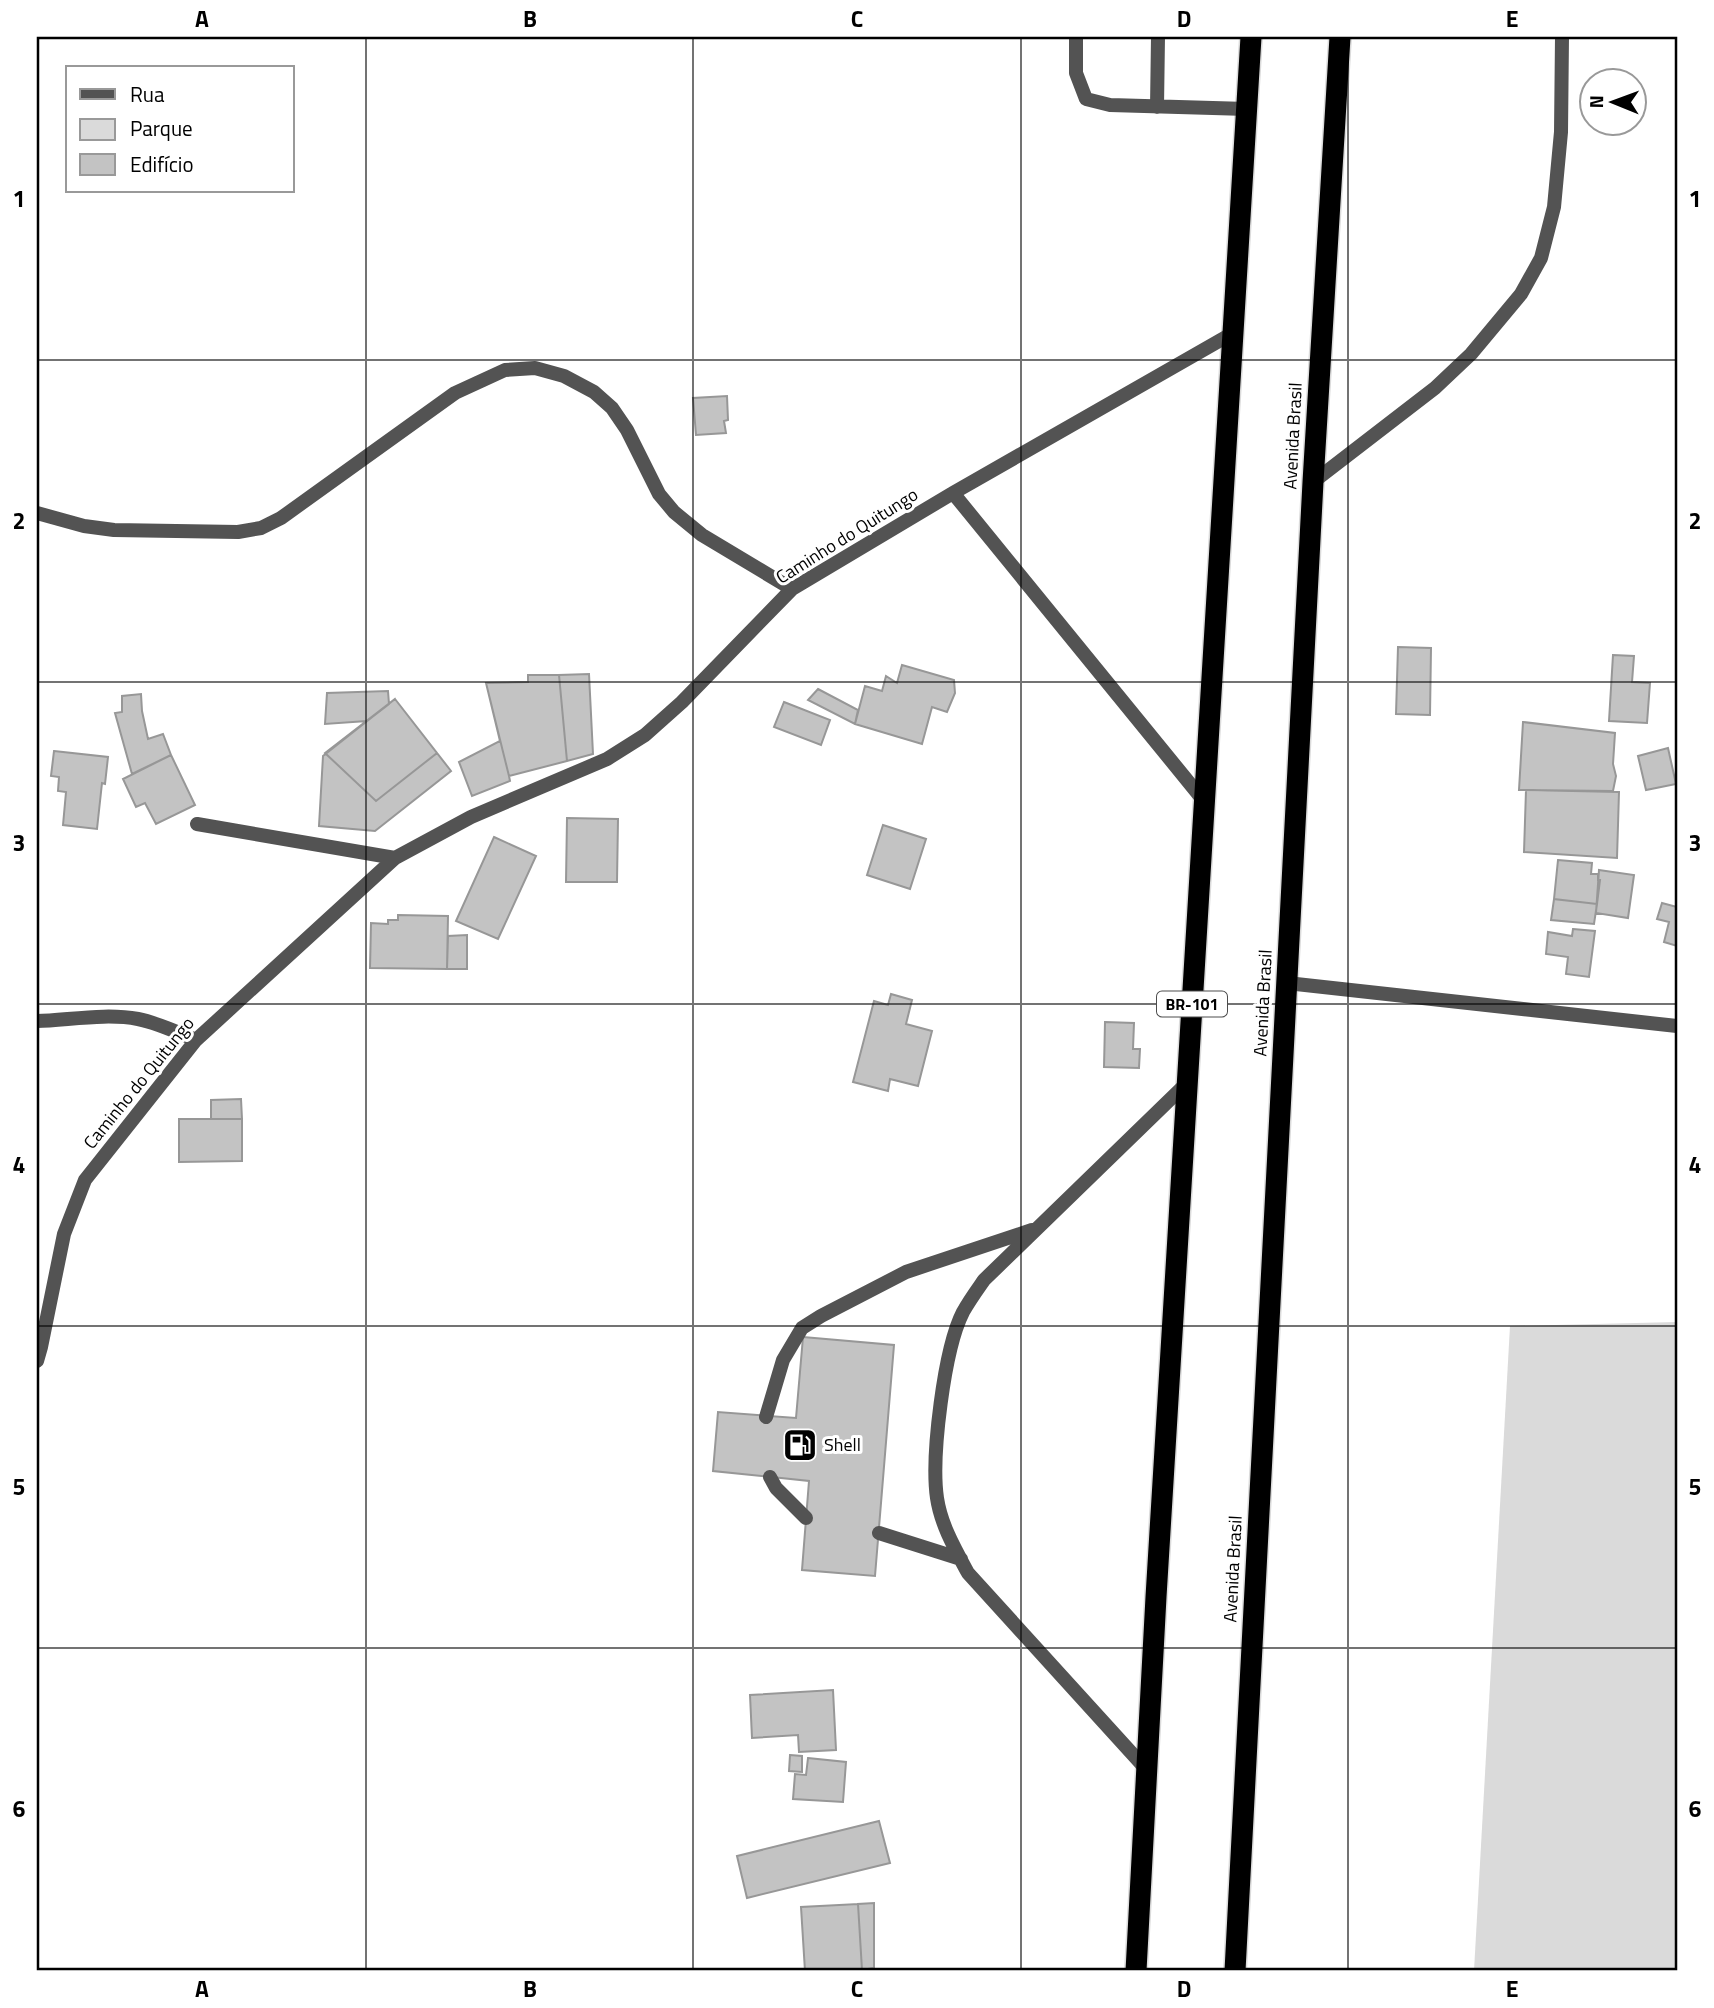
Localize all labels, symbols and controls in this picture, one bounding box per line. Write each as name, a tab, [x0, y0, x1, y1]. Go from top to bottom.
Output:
text: A	[195, 1, 209, 36]
text: B	[523, 1, 537, 36]
text: C	[851, 1, 863, 36]
text: D	[1177, 1, 1191, 36]
text: E	[1506, 1, 1518, 36]
legend	[66, 66, 294, 192]
north arrow	[1578, 66, 1648, 136]
text: Rua	[130, 78, 165, 110]
text: N	[1581, 95, 1610, 109]
text: Parque	[130, 112, 193, 144]
text: Edifício	[130, 148, 194, 180]
text: 1	[13, 181, 25, 216]
text: 1	[1689, 181, 1701, 216]
street label: Avenida Brasil	[1276, 382, 1309, 490]
street label: Caminho do Quitungo	[770, 481, 923, 590]
text: 2	[13, 503, 25, 538]
text: 2	[1689, 503, 1701, 538]
text: 3	[13, 825, 25, 860]
text: 3	[1689, 825, 1701, 860]
street label: Avenida Brasil	[1246, 949, 1279, 1057]
road number: BR-101	[1157, 992, 1227, 1016]
street label: Caminho do Quitungo	[77, 1011, 200, 1155]
text: 4	[13, 1147, 25, 1182]
text: 4	[1689, 1147, 1701, 1182]
fuel station icon: Shell	[781, 1426, 819, 1464]
place label: Shell	[824, 1431, 861, 1458]
text: 5	[13, 1469, 25, 1504]
text: 5	[1689, 1469, 1701, 1504]
street label: Avenida Brasil	[1216, 1515, 1249, 1623]
text: 6	[13, 1791, 26, 1826]
text: 6	[1689, 1791, 1702, 1826]
text: A	[195, 1971, 209, 2006]
text: B	[523, 1971, 537, 2006]
text: C	[851, 1971, 863, 2006]
text: D	[1177, 1971, 1191, 2006]
text: E	[1506, 1971, 1518, 2006]

